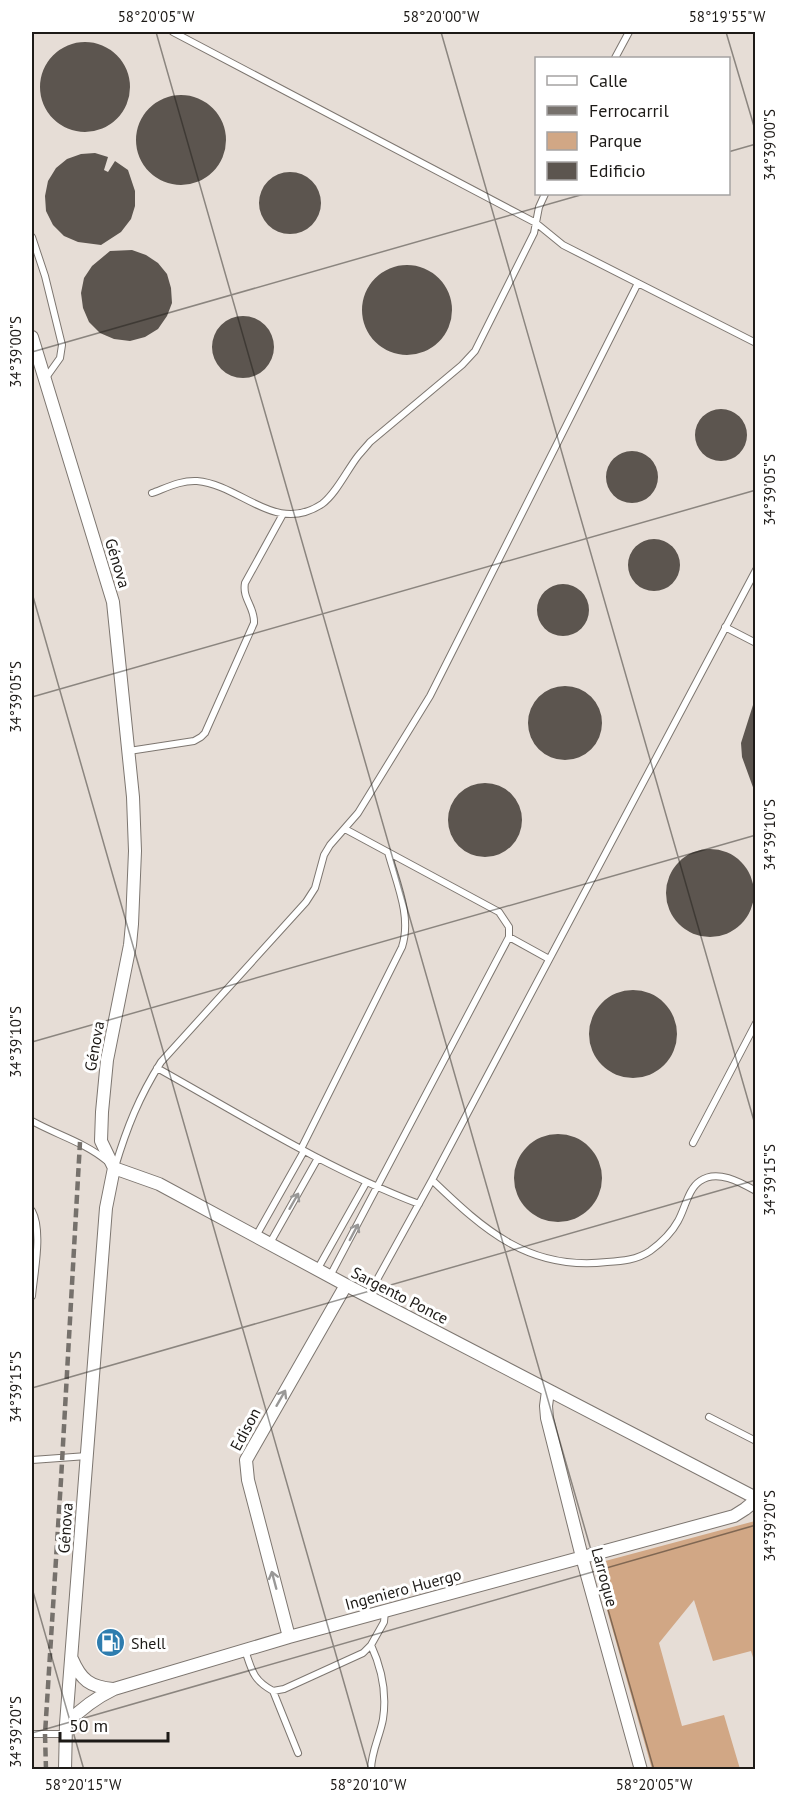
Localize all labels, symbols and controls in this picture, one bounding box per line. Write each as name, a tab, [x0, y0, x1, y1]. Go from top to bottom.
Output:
text: 58°20'05"W	[118, 7, 195, 26]
text: 58°20'00"W	[403, 7, 480, 26]
text: 58°19'55"W	[689, 7, 766, 26]
legend	[535, 57, 730, 195]
text: Calle	[589, 69, 628, 92]
text: Ferrocarril	[589, 99, 669, 122]
text: 34°39'00"S	[760, 109, 779, 181]
text: Parque	[589, 129, 642, 152]
text: Edificio	[589, 159, 645, 182]
text: 34°39'00"S	[6, 316, 25, 388]
text: 34°39'05"S	[760, 454, 779, 526]
street label: Génova	[101, 536, 135, 590]
text: 34°39'05"S	[6, 661, 25, 733]
text: 34°39'10"S	[760, 799, 779, 871]
text: 34°39'10"S	[6, 1006, 25, 1078]
street label: Génova	[80, 1019, 108, 1073]
text: 34°39'15"S	[760, 1144, 779, 1216]
one-way arrow	[288, 1193, 300, 1210]
one-way arrow	[349, 1224, 360, 1242]
street label: Sargento Ponce	[348, 1262, 452, 1328]
text: 34°39'15"S	[6, 1351, 25, 1423]
one-way arrow	[275, 1390, 287, 1407]
street label: Edison	[225, 1404, 265, 1454]
text: 34°39'20"S	[760, 1490, 779, 1562]
street label: Génova	[53, 1502, 77, 1554]
street label: Larroque	[587, 1545, 623, 1609]
street label: Ingeniero Huergo	[343, 1564, 463, 1614]
one-way arrow	[267, 1571, 279, 1590]
fuel station icon: Shell	[94, 1627, 126, 1659]
place label: Shell	[131, 1633, 166, 1653]
text: 34°39'20"S	[6, 1696, 25, 1768]
scale bar	[60, 1705, 168, 1743]
text: 50 m	[69, 1714, 108, 1737]
text: 58°20'15"W	[45, 1775, 122, 1794]
text: 58°20'10"W	[330, 1775, 407, 1794]
text: 58°20'05"W	[616, 1775, 693, 1794]

